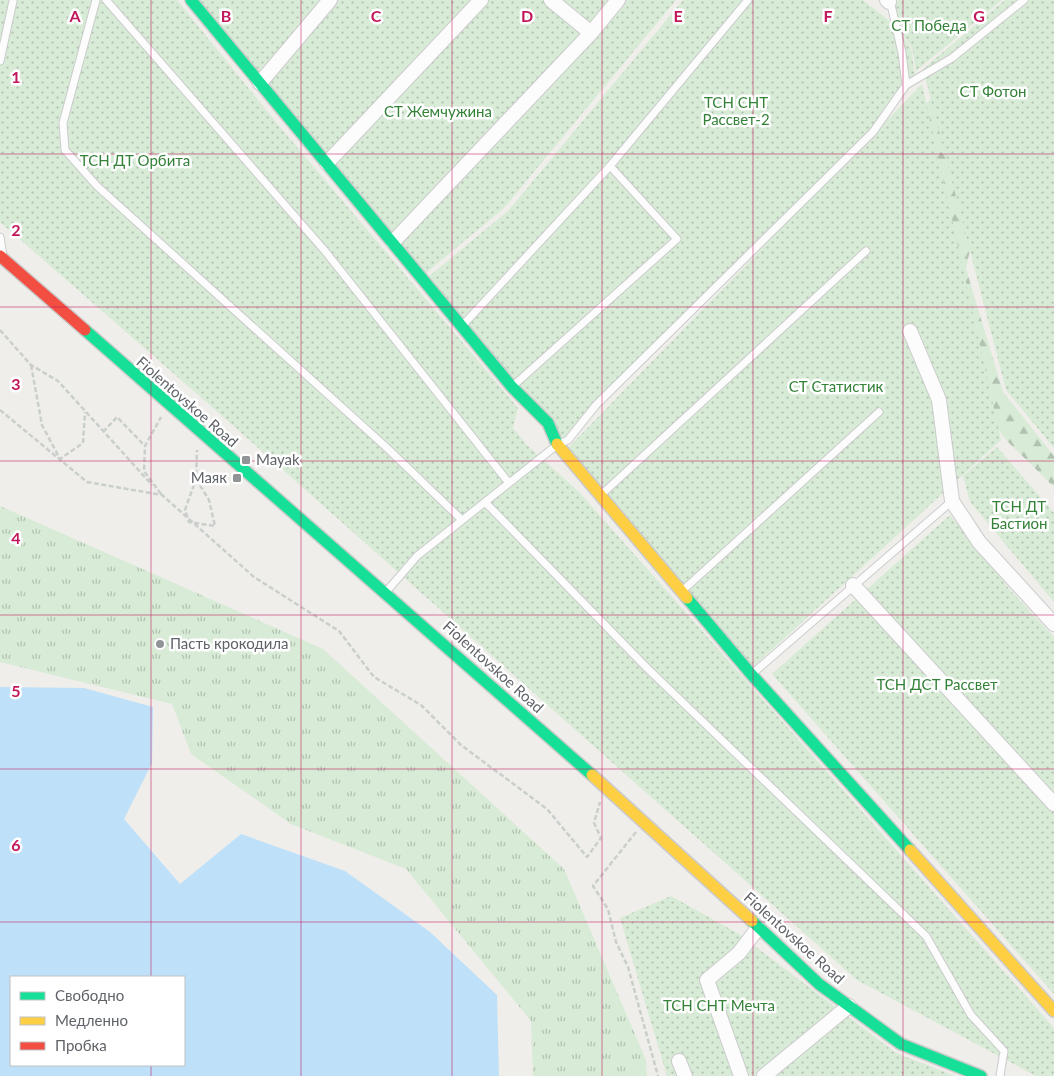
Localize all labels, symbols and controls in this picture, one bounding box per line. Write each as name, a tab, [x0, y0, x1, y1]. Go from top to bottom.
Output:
text: A	[68, 6, 81, 25]
text: B	[221, 6, 231, 25]
text: C	[371, 6, 382, 25]
text: D	[521, 6, 533, 25]
text: E	[673, 6, 683, 25]
text: F	[823, 6, 833, 25]
text: G	[973, 6, 985, 25]
park label: СТ Победа	[891, 16, 967, 34]
text: 1	[11, 67, 21, 86]
park label: СТ Фотон	[960, 82, 1026, 100]
park label: ТСН СНТ Рассвет-2	[702, 93, 770, 128]
park label: СТ Жемчужина	[384, 102, 492, 120]
park label: ТСН ДТ Орбита	[80, 151, 190, 169]
text: 2	[11, 220, 21, 239]
street label: Fiolentovskoe Road	[133, 352, 242, 450]
text: 3	[11, 374, 21, 393]
park label: СТ Статистик	[789, 377, 884, 395]
place label: Mayak	[256, 450, 300, 468]
marker: Mayak	[240, 454, 252, 466]
place label: Маяк	[191, 468, 227, 486]
marker: Маяк	[231, 472, 243, 484]
park label: ТСН ДТ Бастион	[990, 497, 1048, 532]
text: 4	[11, 528, 21, 547]
street label: Fiolentovskoe Road	[440, 616, 548, 716]
place label: Пасть крокодила	[170, 634, 289, 652]
marker: Пасть крокодила	[154, 638, 166, 650]
park label: ТСН ДСТ Рассвет	[876, 675, 998, 693]
text: 5	[11, 681, 21, 700]
text: 6	[11, 835, 21, 854]
street label: Fiolentovskoe Road	[741, 887, 849, 987]
legend	[10, 976, 185, 1066]
text: Свободно	[55, 986, 124, 1004]
park label: ТСН СНТ Мечта	[663, 996, 775, 1014]
text: Медленно	[55, 1011, 128, 1029]
text: Пробка	[55, 1036, 107, 1054]

